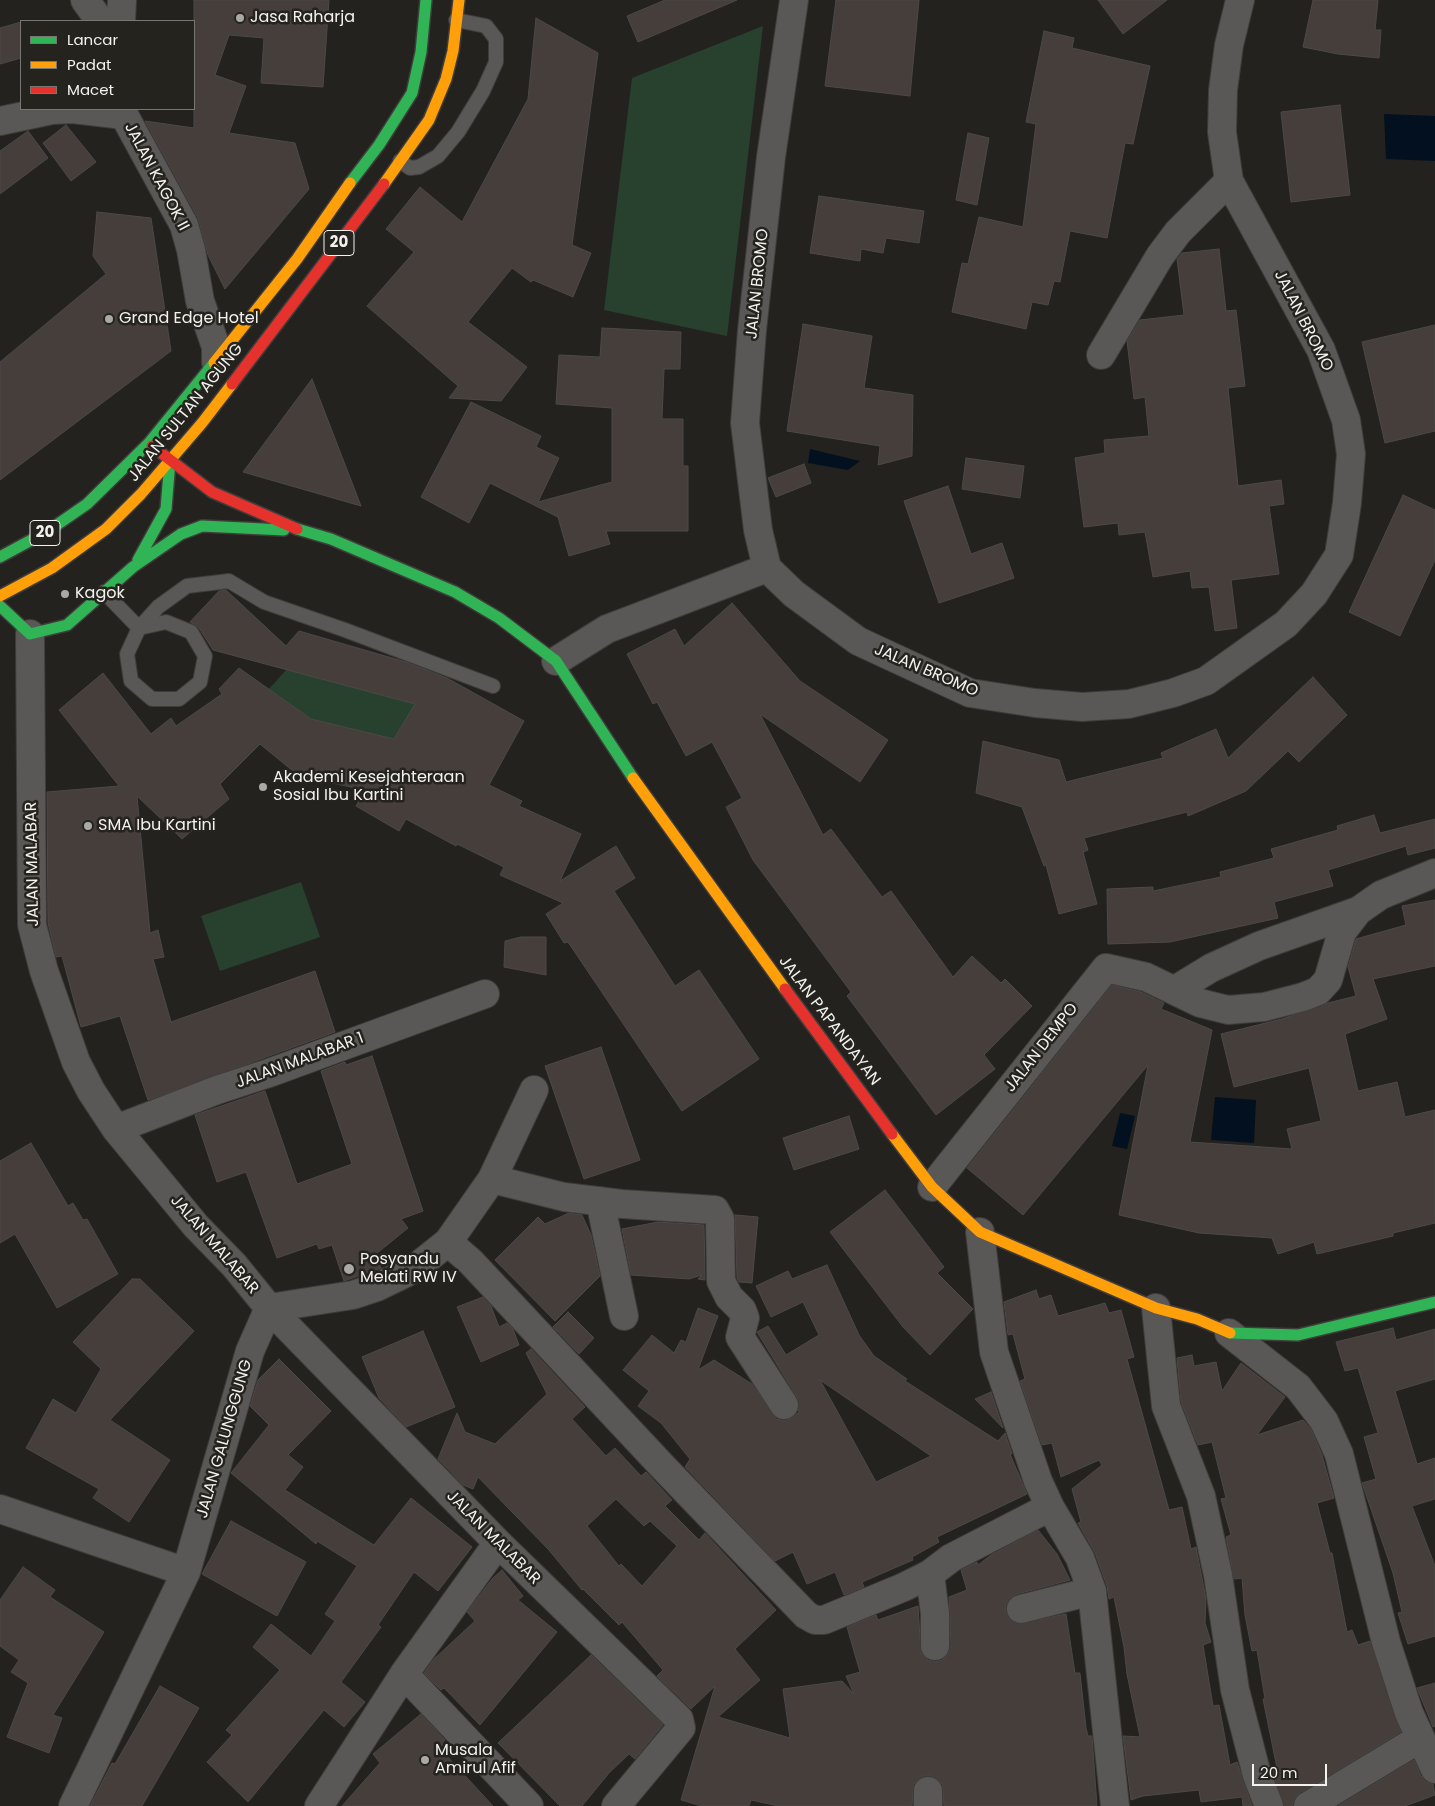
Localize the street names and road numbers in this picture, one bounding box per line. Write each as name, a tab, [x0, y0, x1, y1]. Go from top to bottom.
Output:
street label: JALAN KAGOK II	[119, 120, 193, 234]
street label: JALAN BROMO	[743, 228, 773, 340]
road number: 20	[324, 230, 354, 256]
street label: JALAN BROMO	[1269, 267, 1337, 375]
street label: JALAN SULTAN AGUNG	[124, 340, 248, 486]
road number: 20	[30, 520, 60, 546]
street label: JALAN BROMO	[871, 640, 981, 702]
street label: JALAN MALABAR	[22, 801, 44, 927]
street label: JALAN PAPANDAYAN	[774, 952, 884, 1090]
street label: JALAN DEMPO	[1001, 1000, 1083, 1096]
street label: JALAN MALABAR 1	[234, 1029, 366, 1093]
street label: JALAN MALABAR	[166, 1192, 262, 1298]
street label: JALAN GALUNGGUNG	[193, 1357, 257, 1521]
street label: JALAN MALABAR	[442, 1487, 544, 1589]

